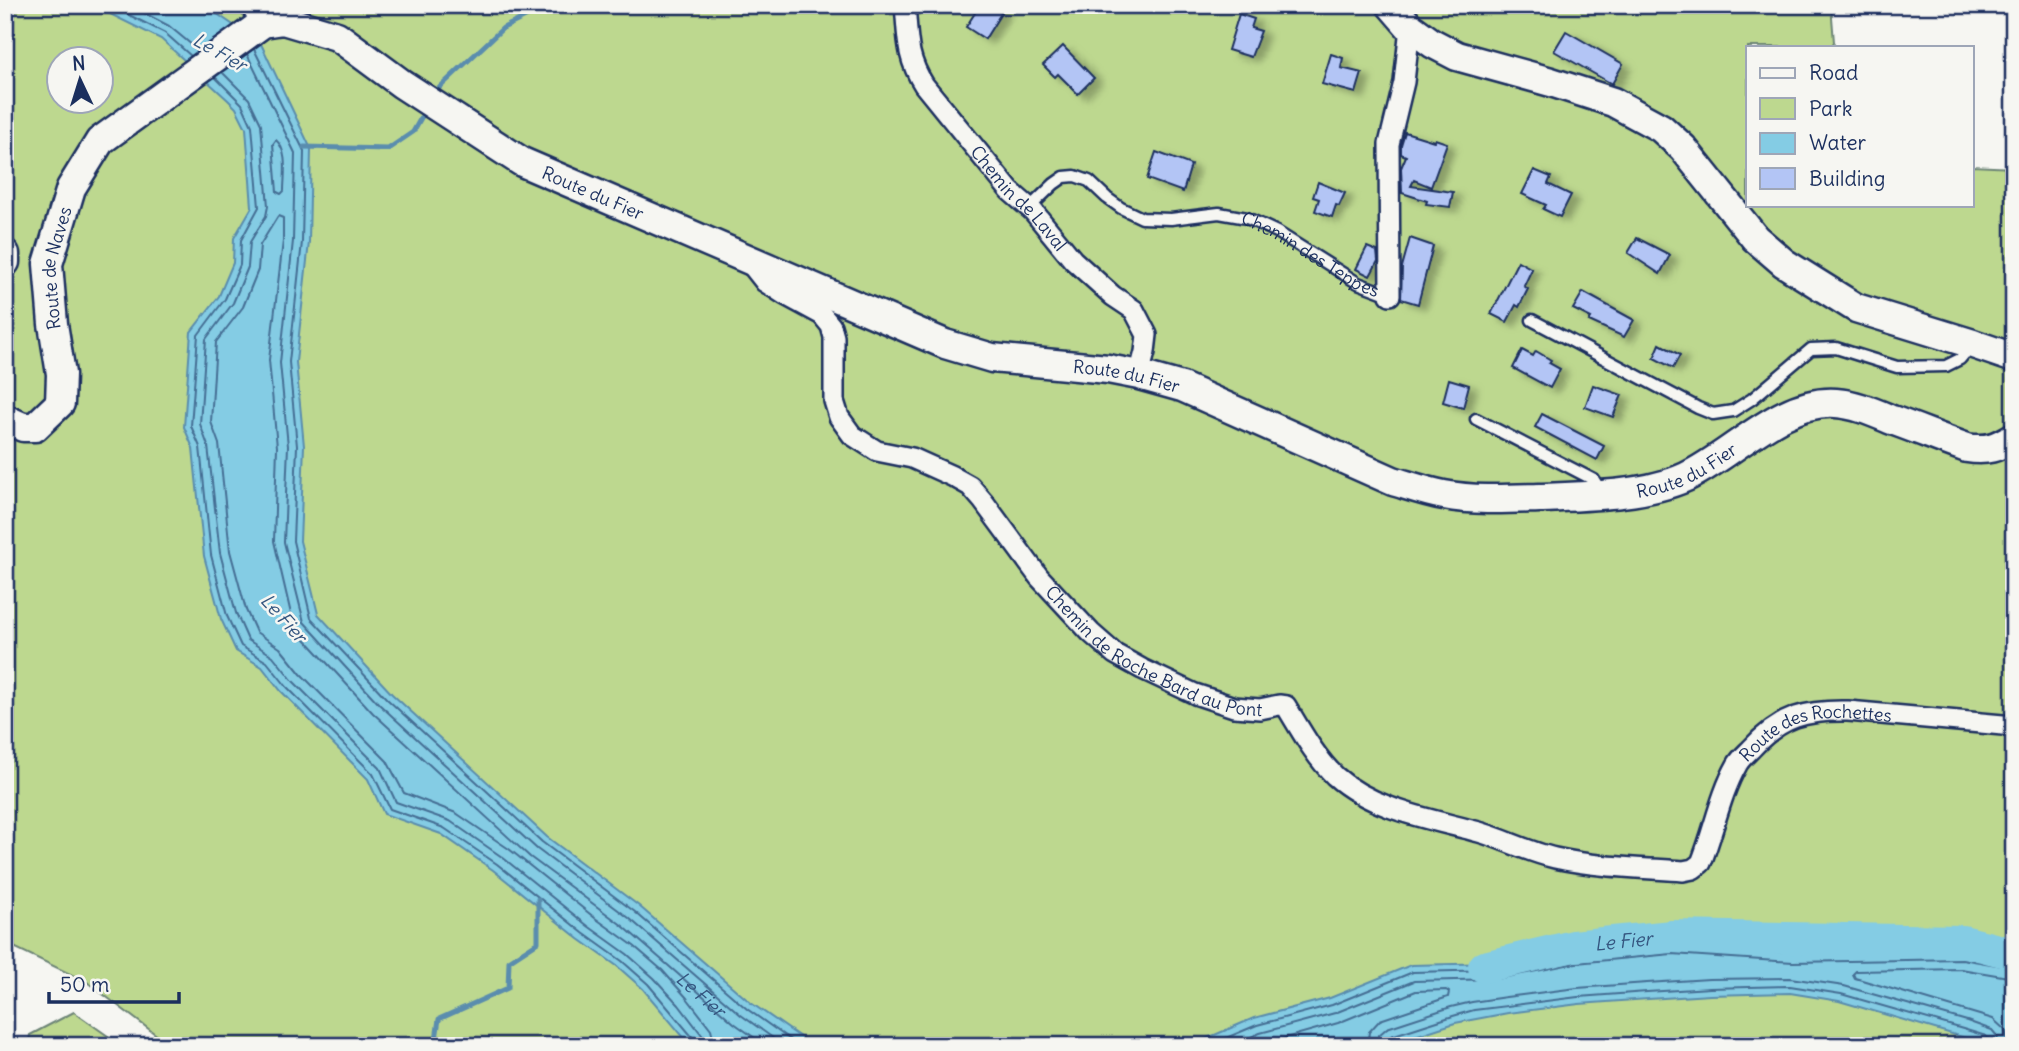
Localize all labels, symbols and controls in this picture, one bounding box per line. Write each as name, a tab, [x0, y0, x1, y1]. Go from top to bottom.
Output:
water label: Le Fier	[189, 27, 253, 78]
north arrow	[46, 46, 116, 116]
legend	[1746, 46, 1974, 206]
text: N	[71, 51, 86, 75]
text: Road	[1809, 59, 1858, 86]
text: Park	[1809, 95, 1852, 122]
text: Water	[1809, 129, 1867, 156]
street label: Chemin de Laval	[966, 140, 1072, 255]
street label: Route du Fier	[539, 161, 648, 225]
text: Building	[1809, 165, 1885, 192]
street label: Route de Naves	[36, 204, 76, 332]
street label: Chemin des Teppes	[1238, 206, 1383, 302]
street label: Route du Fier	[1072, 354, 1183, 398]
street label: Route du Fier	[1634, 437, 1741, 502]
street label: Chemin de Roche Bard au Pont	[1041, 580, 1263, 721]
water label: Le Fier	[256, 589, 314, 649]
street label: Route des Rochettes	[1734, 699, 1893, 766]
water label: Le Fier	[1593, 926, 1655, 956]
scale bar	[49, 960, 178, 1004]
water label: Le Fier	[672, 966, 732, 1024]
text: 50 m	[60, 971, 109, 998]

